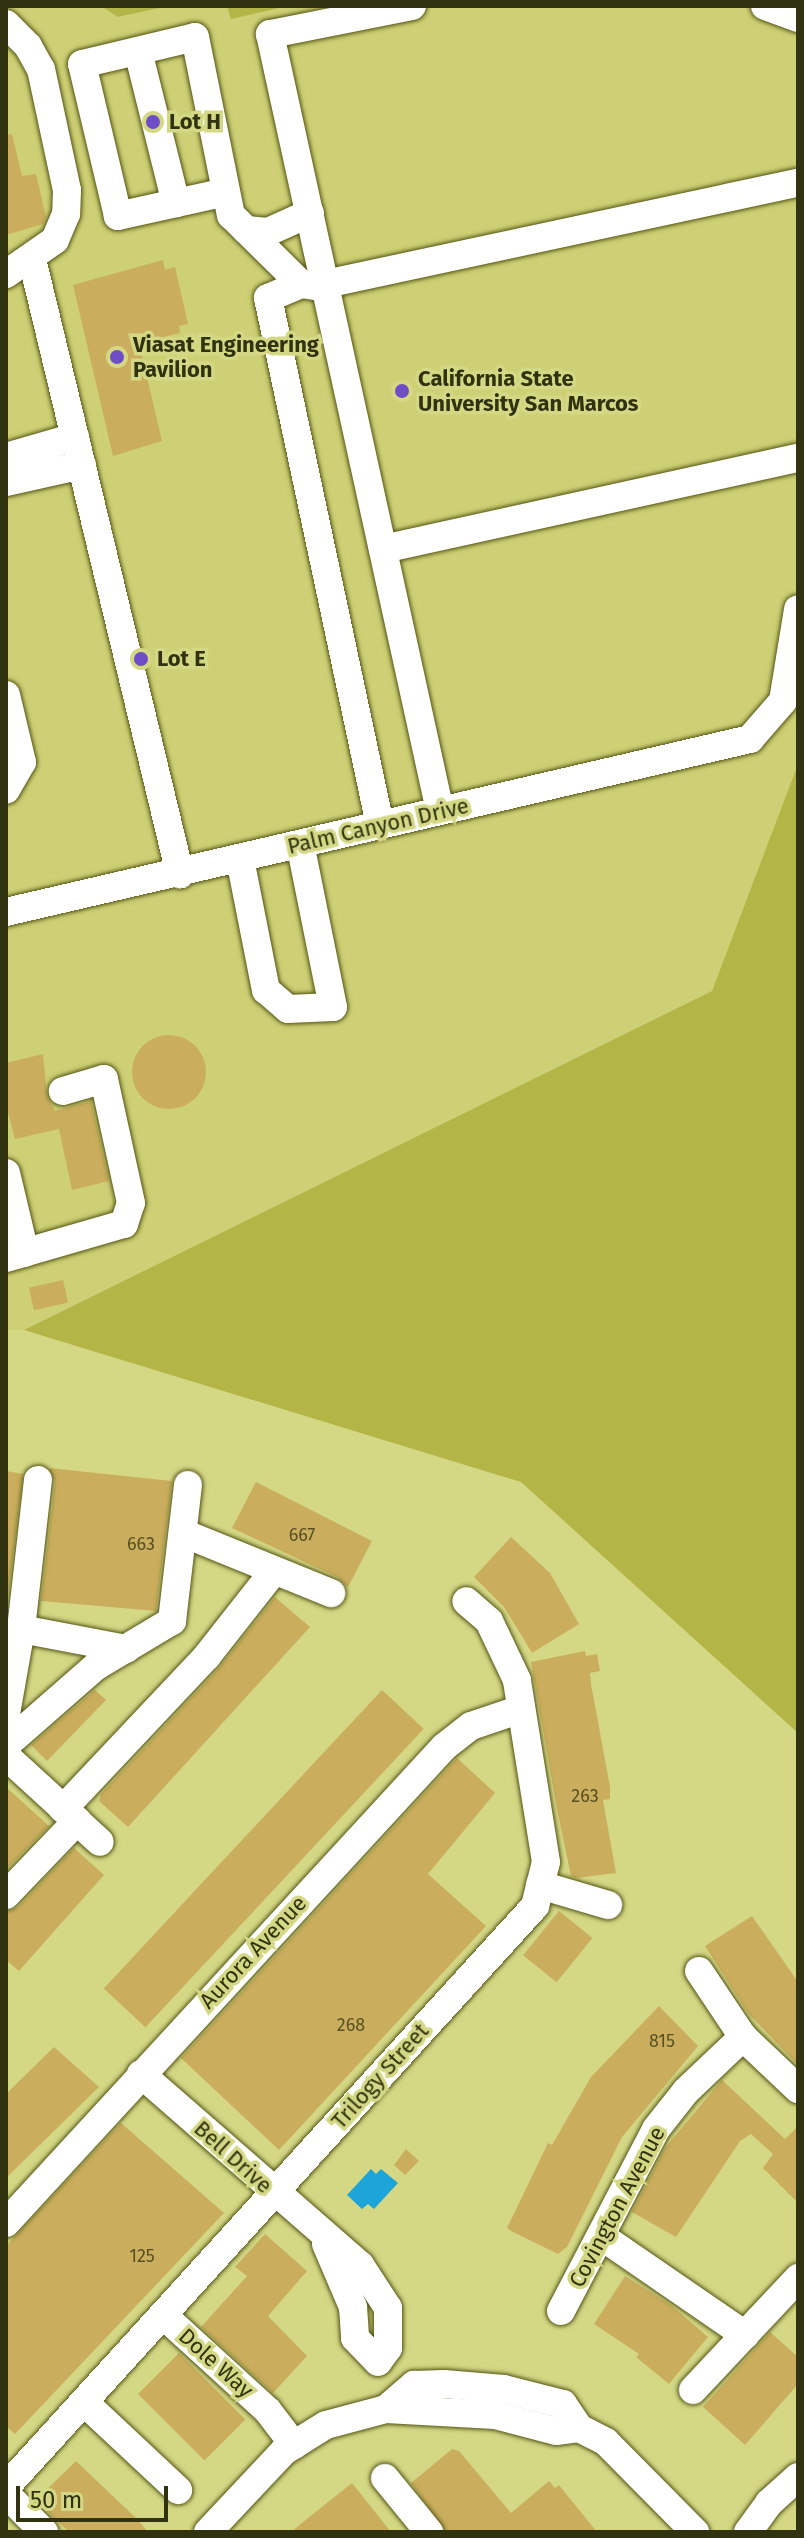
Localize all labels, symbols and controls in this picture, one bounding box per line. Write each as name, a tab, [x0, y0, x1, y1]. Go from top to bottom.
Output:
place label: Lot H	[169, 109, 221, 135]
marker: Lot H	[144, 113, 162, 131]
place label: Viasat Engineering Pavilion	[133, 331, 319, 382]
marker: Viasat Engineering Pavilion	[108, 348, 126, 366]
place label: California State University San Marcos	[418, 365, 638, 416]
marker: California State University San Marcos	[393, 382, 411, 400]
place label: Lot E	[157, 646, 206, 672]
marker: Lot E	[132, 650, 150, 668]
street label: Palm Canyon Drive	[285, 792, 471, 860]
house number: 667	[289, 1524, 315, 1546]
house number: 663	[127, 1533, 155, 1555]
house number: 263	[571, 1785, 599, 1807]
street label: Aurora Avenue	[194, 1890, 312, 2014]
house number: 268	[337, 2014, 365, 2036]
street label: Trilogy Street	[326, 2018, 434, 2134]
house number: 815	[649, 2030, 675, 2052]
street label: Bell Drive	[189, 2115, 277, 2199]
street label: Covington Avenue	[564, 2122, 670, 2292]
house number: 125	[129, 2245, 155, 2267]
street label: Dole Way	[173, 2323, 259, 2403]
scale bar	[20, 2470, 172, 2520]
text: 50 m	[30, 2486, 82, 2514]

